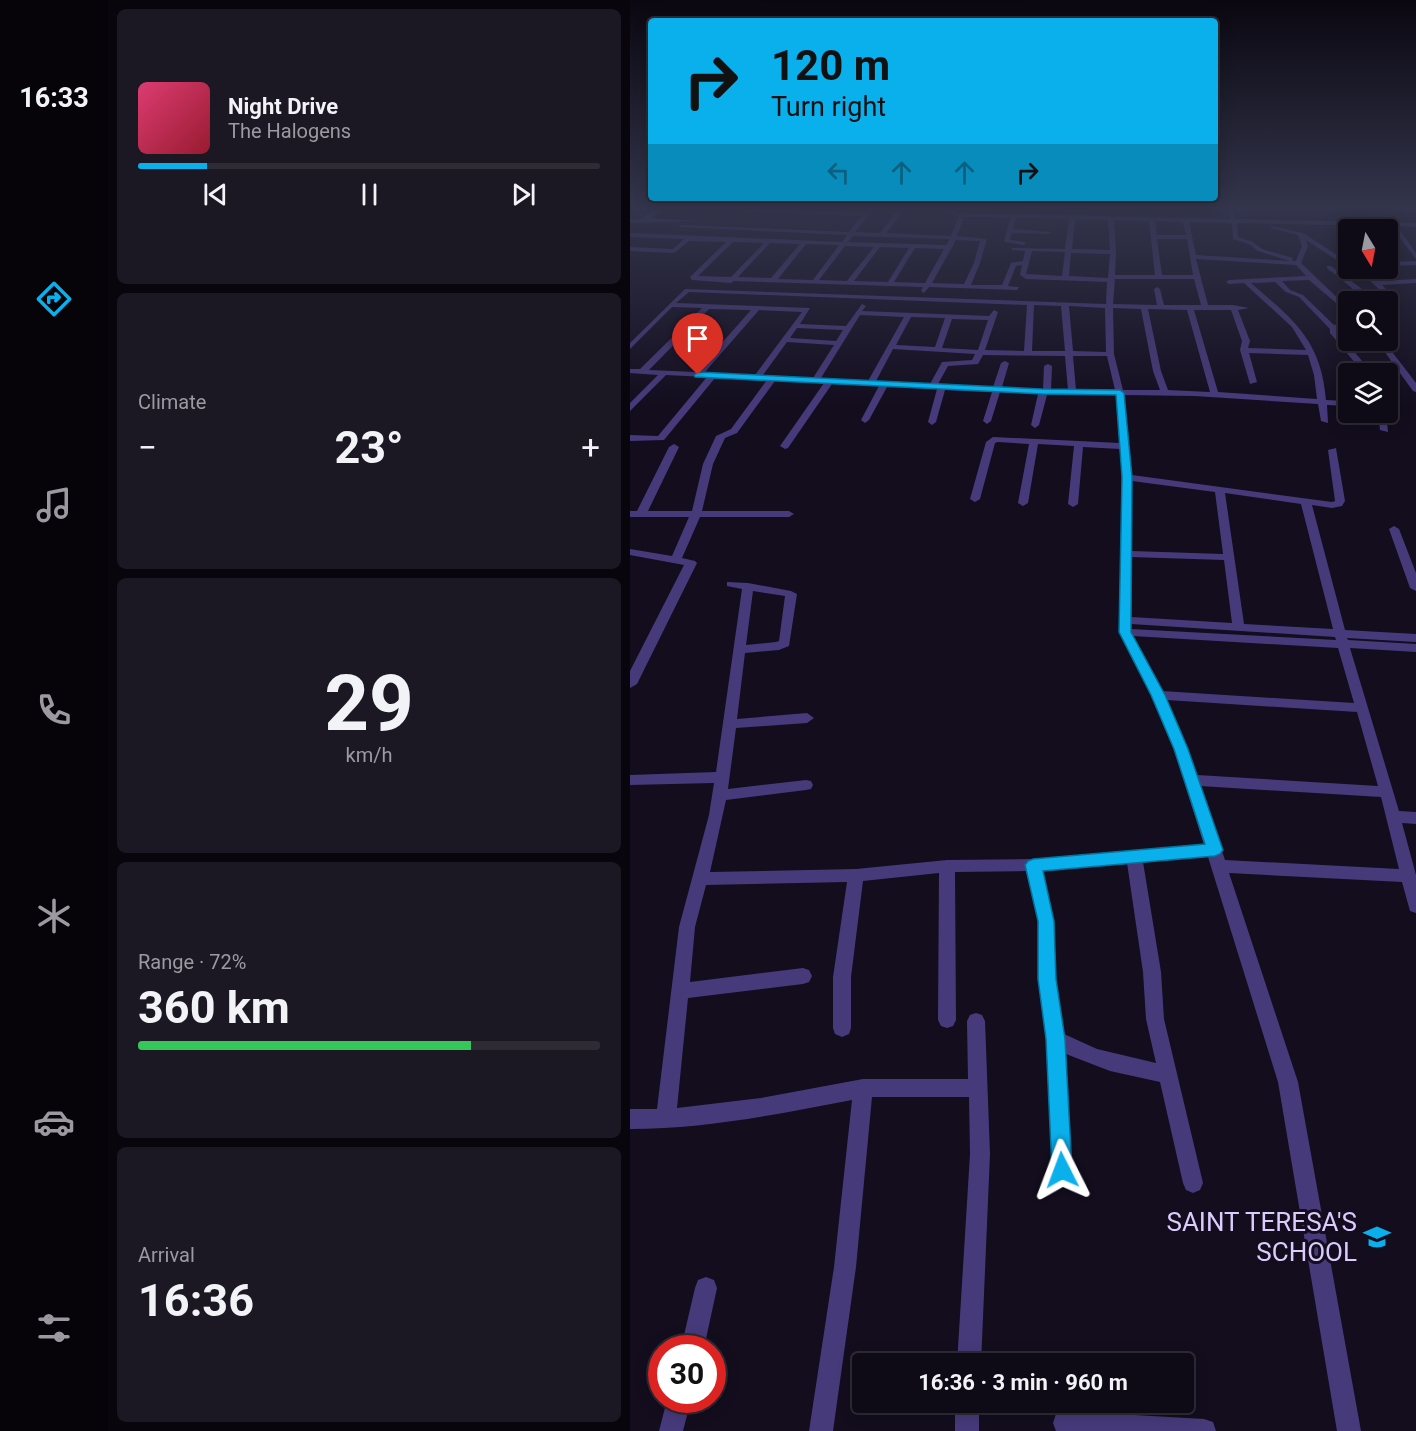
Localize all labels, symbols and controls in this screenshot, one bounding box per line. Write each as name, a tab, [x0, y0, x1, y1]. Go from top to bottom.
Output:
text: 120 m	[771, 41, 890, 90]
icon: right	[672, 42, 750, 120]
text: 16:33	[19, 82, 89, 114]
text: Turn right	[771, 91, 886, 123]
text: Night Drive	[228, 94, 338, 119]
text: The Halogens	[228, 119, 351, 143]
icon: left	[822, 156, 855, 189]
icon: ahead	[885, 156, 918, 189]
icon: ahead	[948, 156, 981, 189]
icon: right	[1011, 156, 1044, 189]
icon: previous	[199, 178, 232, 211]
icon: pause	[353, 178, 386, 211]
icon: next	[507, 178, 540, 211]
north arrow	[1338, 219, 1398, 279]
map controls	[1338, 219, 1398, 423]
icon: directions	[33, 278, 75, 320]
button: search	[1338, 291, 1398, 351]
pin	[672, 313, 723, 375]
icon: arrive	[681, 322, 714, 355]
button: layers	[1338, 363, 1398, 423]
text: Climate	[138, 390, 206, 414]
text: 23°	[334, 421, 404, 474]
text: −	[138, 428, 157, 467]
text: +	[581, 428, 600, 467]
icon: music	[33, 484, 75, 526]
text: 29	[324, 658, 414, 749]
icon: phone	[33, 689, 75, 731]
text: km/h	[346, 743, 392, 767]
icon: climate	[33, 895, 75, 937]
text: Range · 72%	[138, 950, 246, 974]
text: 360 km	[138, 981, 290, 1034]
icon: car	[33, 1101, 75, 1143]
position arrow	[1030, 1138, 1094, 1202]
place label: SAINT TERESA'S SCHOOL	[1166, 1207, 1357, 1267]
school or university icon: SAINT TERESA'S SCHOOL	[1362, 1222, 1392, 1252]
text: Arrival	[138, 1243, 195, 1267]
text: 16:36	[138, 1274, 254, 1327]
icon: filters	[33, 1307, 75, 1349]
speed limit sign: 30	[648, 1335, 726, 1413]
text: 16:36 · 3 min · 960 m	[918, 1370, 1128, 1395]

